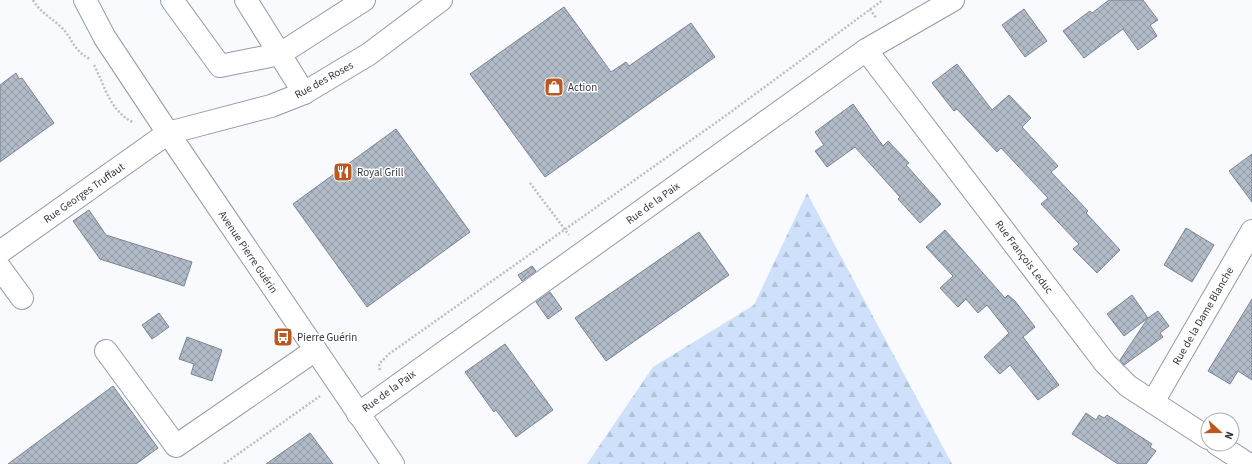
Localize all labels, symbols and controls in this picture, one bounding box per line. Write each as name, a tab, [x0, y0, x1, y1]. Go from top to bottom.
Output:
street label: Rue des Roses	[292, 57, 356, 102]
shop icon: Action	[543, 76, 565, 98]
place label: Action	[568, 80, 597, 95]
street label: Rue Georges Truffaut	[40, 159, 128, 227]
restaurant icon: Royal Grill	[332, 161, 354, 183]
place label: Royal Grill	[357, 165, 404, 180]
street label: Rue de la Paix	[623, 178, 683, 228]
street label: Avenue Pierre Guérin	[215, 208, 281, 296]
street label: Rue François Leduc	[991, 217, 1057, 297]
street label: Rue de la Dame Blanche	[1169, 264, 1237, 368]
bus stop icon: Pierre Guérin	[272, 326, 294, 348]
place label: Pierre Guérin	[297, 330, 357, 345]
street label: Rue de la Paix	[359, 366, 419, 416]
north arrow	[1200, 412, 1240, 452]
text: N	[1221, 429, 1237, 442]

